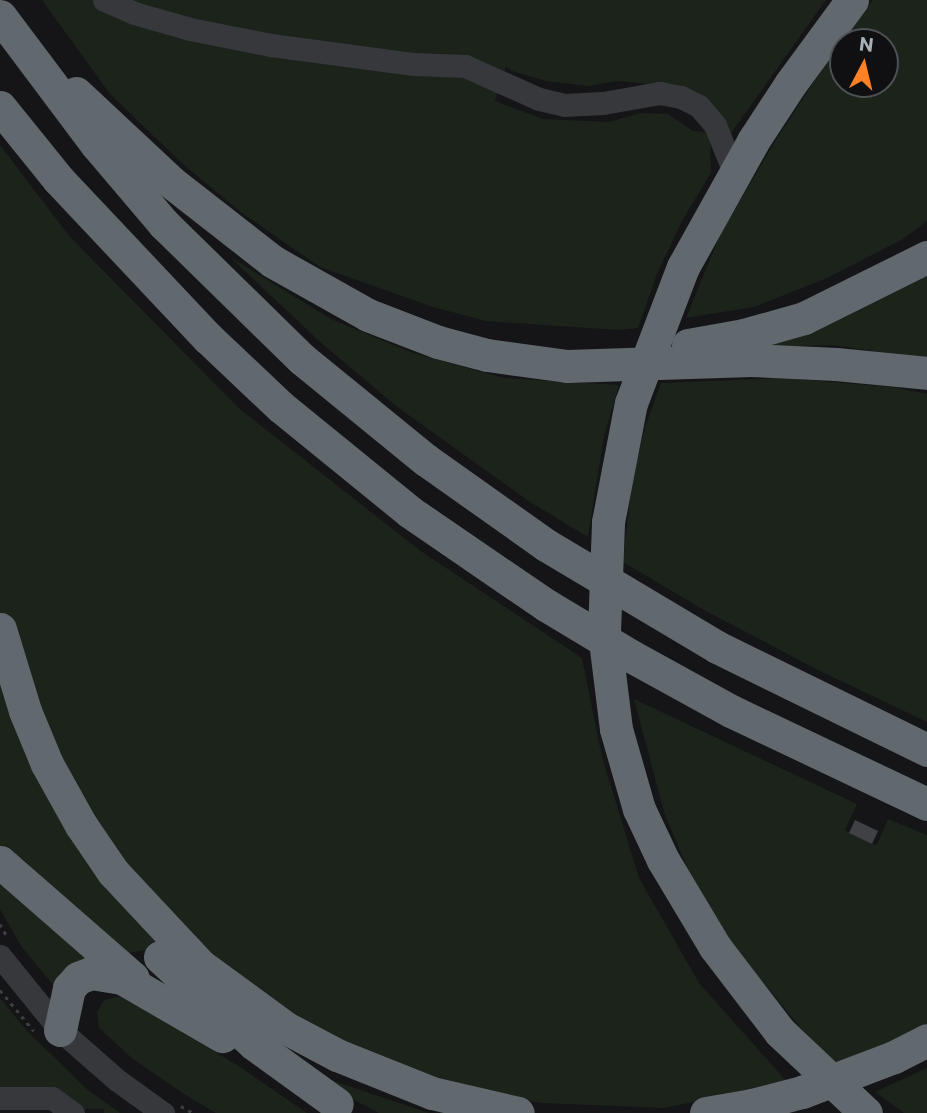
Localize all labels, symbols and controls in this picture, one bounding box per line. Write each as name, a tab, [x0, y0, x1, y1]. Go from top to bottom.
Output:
north arrow	[829, 28, 899, 98]
text: N	[858, 31, 875, 56]

